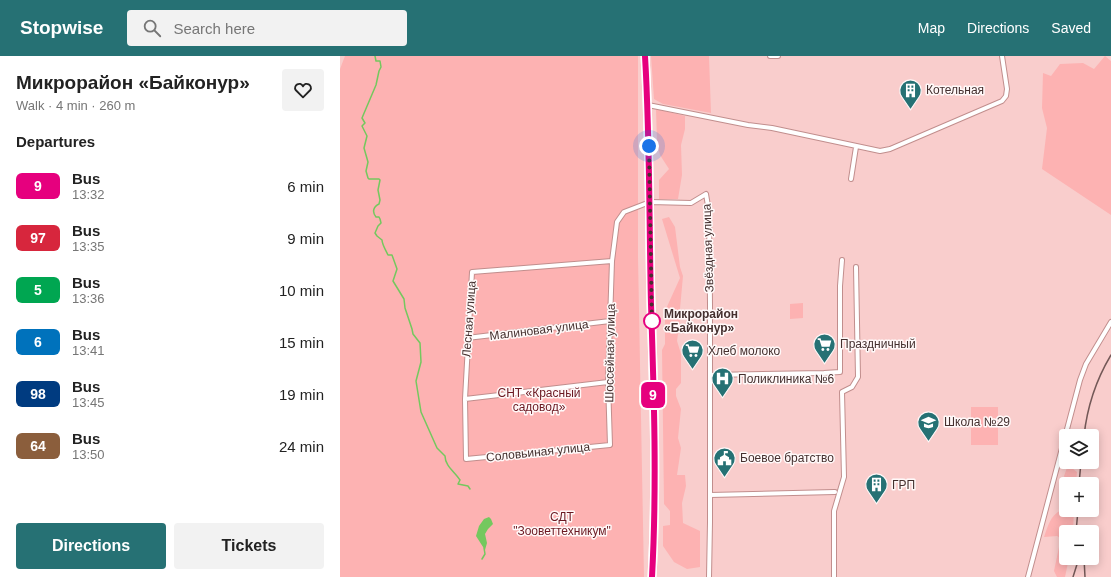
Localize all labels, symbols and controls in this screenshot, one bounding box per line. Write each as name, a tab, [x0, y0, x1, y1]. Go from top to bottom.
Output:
search box	[127, 10, 407, 46]
text: Stopwise	[20, 17, 103, 38]
icon: search	[141, 17, 163, 39]
text: Search here	[173, 20, 255, 37]
text: Map	[918, 20, 945, 36]
text: Directions	[967, 20, 1029, 36]
text: Saved	[1051, 20, 1091, 36]
button: heart	[282, 69, 324, 111]
text: Микрорайон «Байконур»	[16, 72, 250, 93]
building icon: Котельная	[898, 77, 924, 110]
place label: Котельная	[926, 83, 984, 97]
text: Walk · 4 min · 260 m	[16, 98, 135, 113]
text: Departures	[16, 133, 95, 150]
your location	[639, 136, 659, 156]
text: Bus	[72, 170, 100, 187]
text: 9	[34, 178, 42, 194]
text: 6 min	[287, 178, 324, 195]
text: 13:32	[72, 187, 105, 202]
street label: Звёздная улица	[699, 203, 717, 293]
text: Bus	[72, 222, 100, 239]
text: 97	[30, 230, 46, 246]
text: 9 min	[287, 230, 324, 247]
text: 13:35	[72, 239, 105, 254]
text: Bus	[72, 274, 100, 291]
street label: Лесная улица	[459, 280, 479, 358]
text: 5	[34, 282, 42, 298]
text: 10 min	[279, 282, 324, 299]
text: 13:36	[72, 291, 105, 306]
street label: Шоссейная улица	[602, 303, 618, 403]
place label: Микрорайон «Байконур»	[664, 307, 738, 335]
marker: Микрорайон «Байконур»	[643, 312, 661, 330]
street label: Малиновая улица	[489, 317, 590, 343]
text: Bus	[72, 326, 100, 343]
supermarket icon: Праздничный	[812, 331, 838, 364]
text: 6	[34, 334, 42, 350]
text: 15 min	[279, 334, 324, 351]
place label: Праздничный	[840, 337, 916, 351]
supermarket icon: Хлеб молоко	[679, 338, 705, 371]
text: 13:41	[72, 343, 105, 358]
place label: Хлеб молоко	[708, 344, 781, 358]
hospital icon: Поликлиника №6	[710, 366, 736, 399]
place label: Поликлиника №6	[738, 372, 835, 386]
text: Bus	[72, 378, 100, 395]
line badge: 9	[640, 382, 666, 408]
text: 98	[30, 386, 46, 402]
text: 19 min	[279, 386, 324, 403]
park label: СНТ «Красный садовод»	[498, 386, 580, 414]
text: 9	[649, 387, 657, 403]
text: 13:45	[72, 395, 105, 410]
school or university icon: Школа №29	[915, 409, 941, 442]
place label: Школа №29	[944, 415, 1010, 429]
map controls	[1059, 429, 1099, 565]
button: layers	[1059, 429, 1099, 469]
text: Bus	[72, 430, 100, 447]
text: 64	[30, 438, 46, 454]
text: 24 min	[279, 438, 324, 455]
street label: Соловьиная улица	[485, 440, 591, 464]
public building icon: Боевое братство	[712, 445, 738, 478]
text: 13:50	[72, 447, 105, 462]
place label: Боевое братство	[740, 451, 834, 465]
building icon: ГРП	[864, 472, 890, 505]
button: +	[1059, 477, 1099, 517]
place label: ГРП	[892, 478, 915, 492]
park label: СДТ "Зооветтехникум"	[513, 510, 611, 538]
button: Directions	[16, 523, 166, 569]
button: Tickets	[174, 523, 324, 569]
button: −	[1059, 525, 1099, 565]

